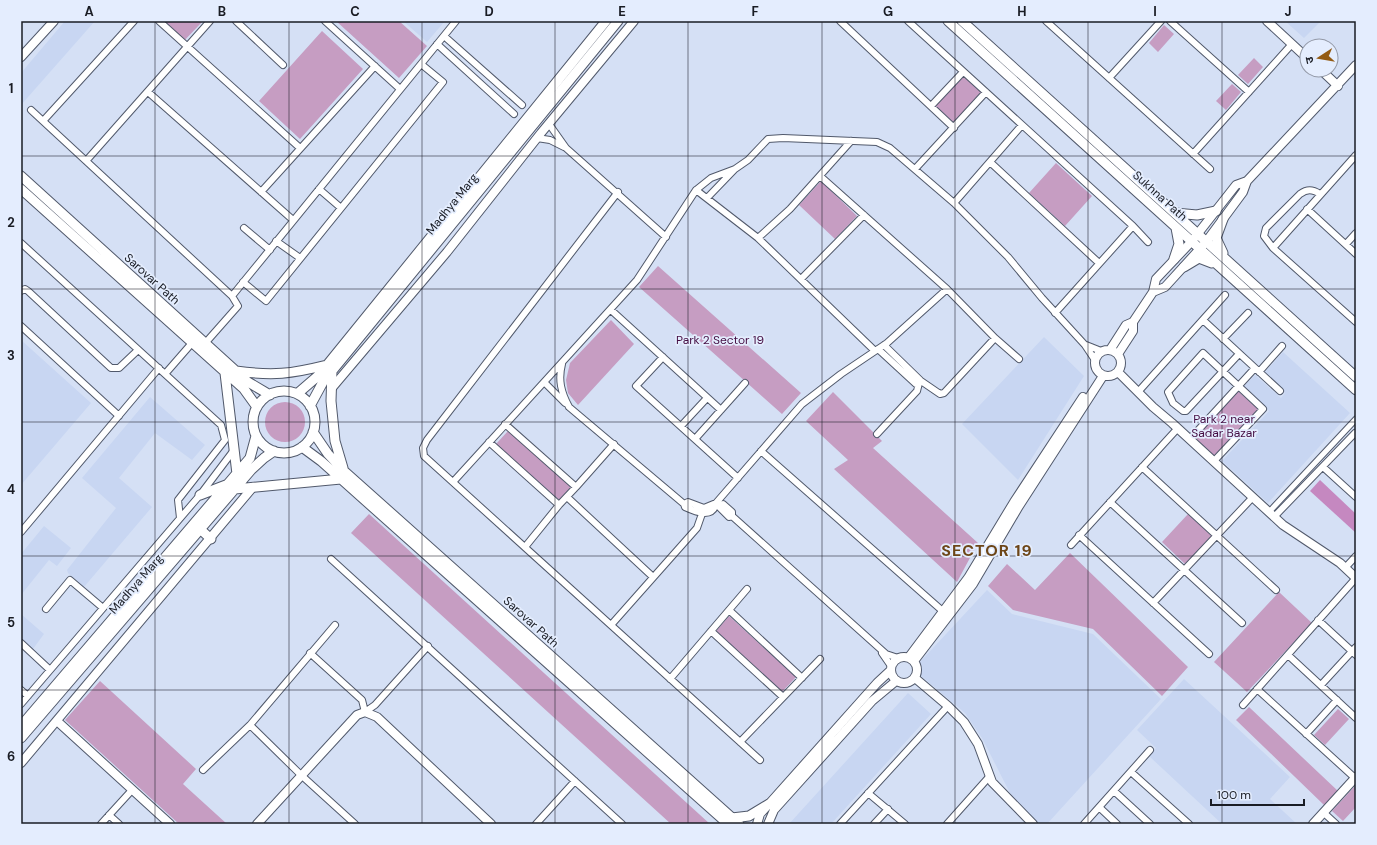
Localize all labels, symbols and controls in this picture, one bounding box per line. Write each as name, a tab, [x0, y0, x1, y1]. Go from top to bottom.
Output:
text: A	[84, 3, 94, 20]
text: B	[218, 3, 226, 20]
text: C	[350, 3, 360, 20]
text: D	[484, 3, 494, 20]
text: E	[618, 3, 626, 20]
text: F	[751, 3, 759, 20]
text: G	[883, 3, 893, 20]
text: H	[1017, 3, 1027, 20]
text: I	[1153, 3, 1157, 20]
text: J	[1284, 3, 1292, 20]
north arrow	[1299, 38, 1339, 78]
text: उ	[1302, 55, 1317, 65]
text: 1	[9, 80, 13, 97]
street label: Sukhna Path	[1129, 167, 1191, 225]
street label: Madhya Marg	[422, 170, 482, 238]
text: 2	[7, 214, 15, 231]
street label: Sarovar Path	[121, 250, 183, 308]
park label: Park 2 Sector 19	[676, 332, 764, 348]
text: 3	[7, 347, 15, 364]
park label: Park 2 near Sadar Bazar	[1191, 411, 1257, 441]
text: 4	[7, 481, 15, 498]
district label: SECTOR 19	[941, 540, 1033, 561]
street label: Madhya Marg	[106, 550, 167, 617]
street label: Sarovar Path	[500, 593, 562, 651]
text: 5	[7, 614, 15, 631]
text: 6	[7, 748, 15, 765]
scale bar	[1211, 781, 1304, 807]
text: 100 m	[1217, 787, 1251, 803]

